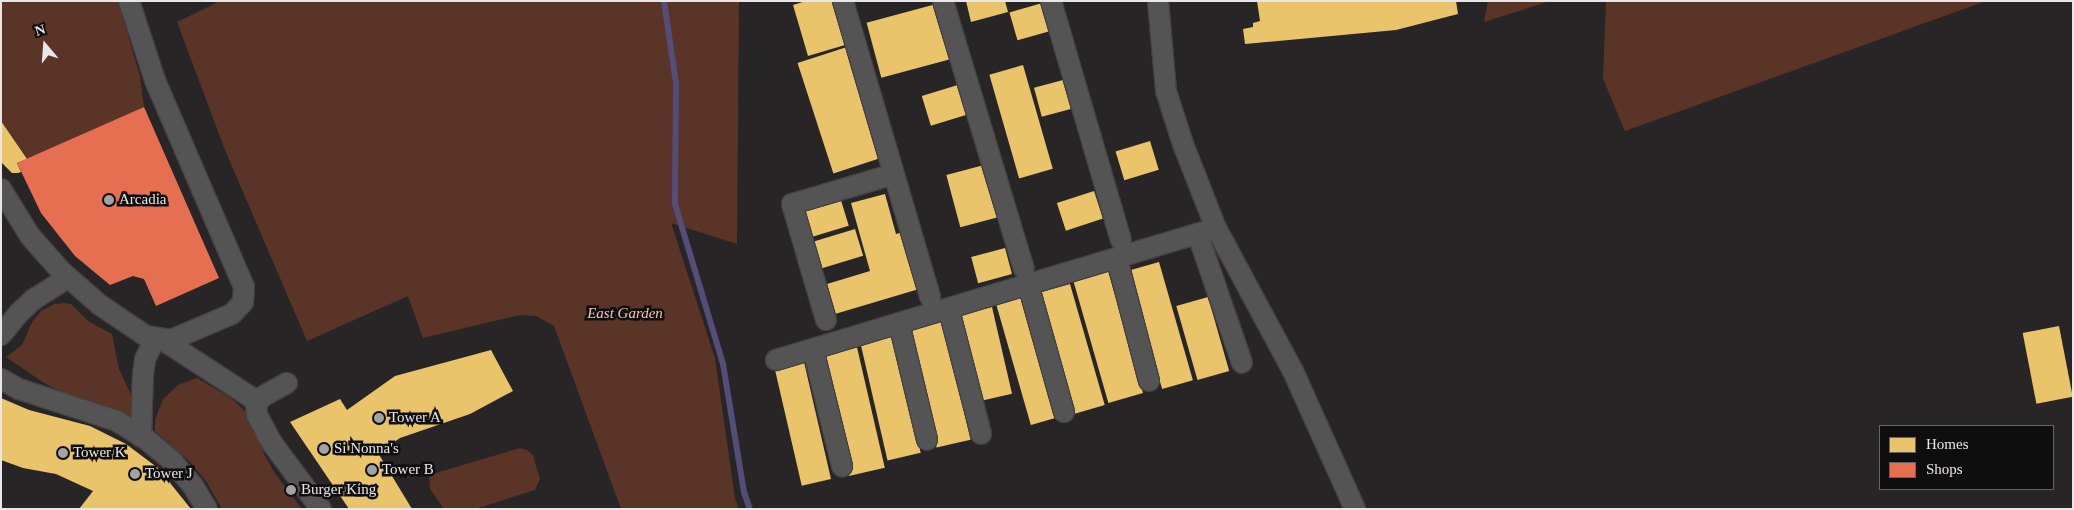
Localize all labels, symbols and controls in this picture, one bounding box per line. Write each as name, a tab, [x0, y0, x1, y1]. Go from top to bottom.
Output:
north arrow	[20, 20, 70, 70]
text: N	[33, 22, 47, 39]
place label: Arcadia	[119, 191, 166, 209]
marker: Arcadia	[103, 194, 115, 206]
park label: East Garden	[587, 305, 663, 323]
place label: Tower A	[389, 409, 442, 427]
marker: Tower A	[373, 412, 385, 424]
legend	[1879, 425, 2054, 490]
text: Homes	[1926, 436, 1969, 452]
place label: Si Nonna's	[334, 440, 399, 458]
marker: Si Nonna's	[318, 443, 330, 455]
place label: Tower K	[73, 444, 126, 462]
marker: Tower K	[57, 447, 69, 459]
place label: Tower B	[382, 461, 434, 479]
text: Shops	[1926, 461, 1963, 477]
marker: Tower B	[366, 464, 378, 476]
place label: Tower J	[145, 465, 193, 483]
marker: Tower J	[129, 468, 141, 480]
place label: Burger King	[301, 481, 376, 499]
marker: Burger King	[285, 484, 297, 496]

